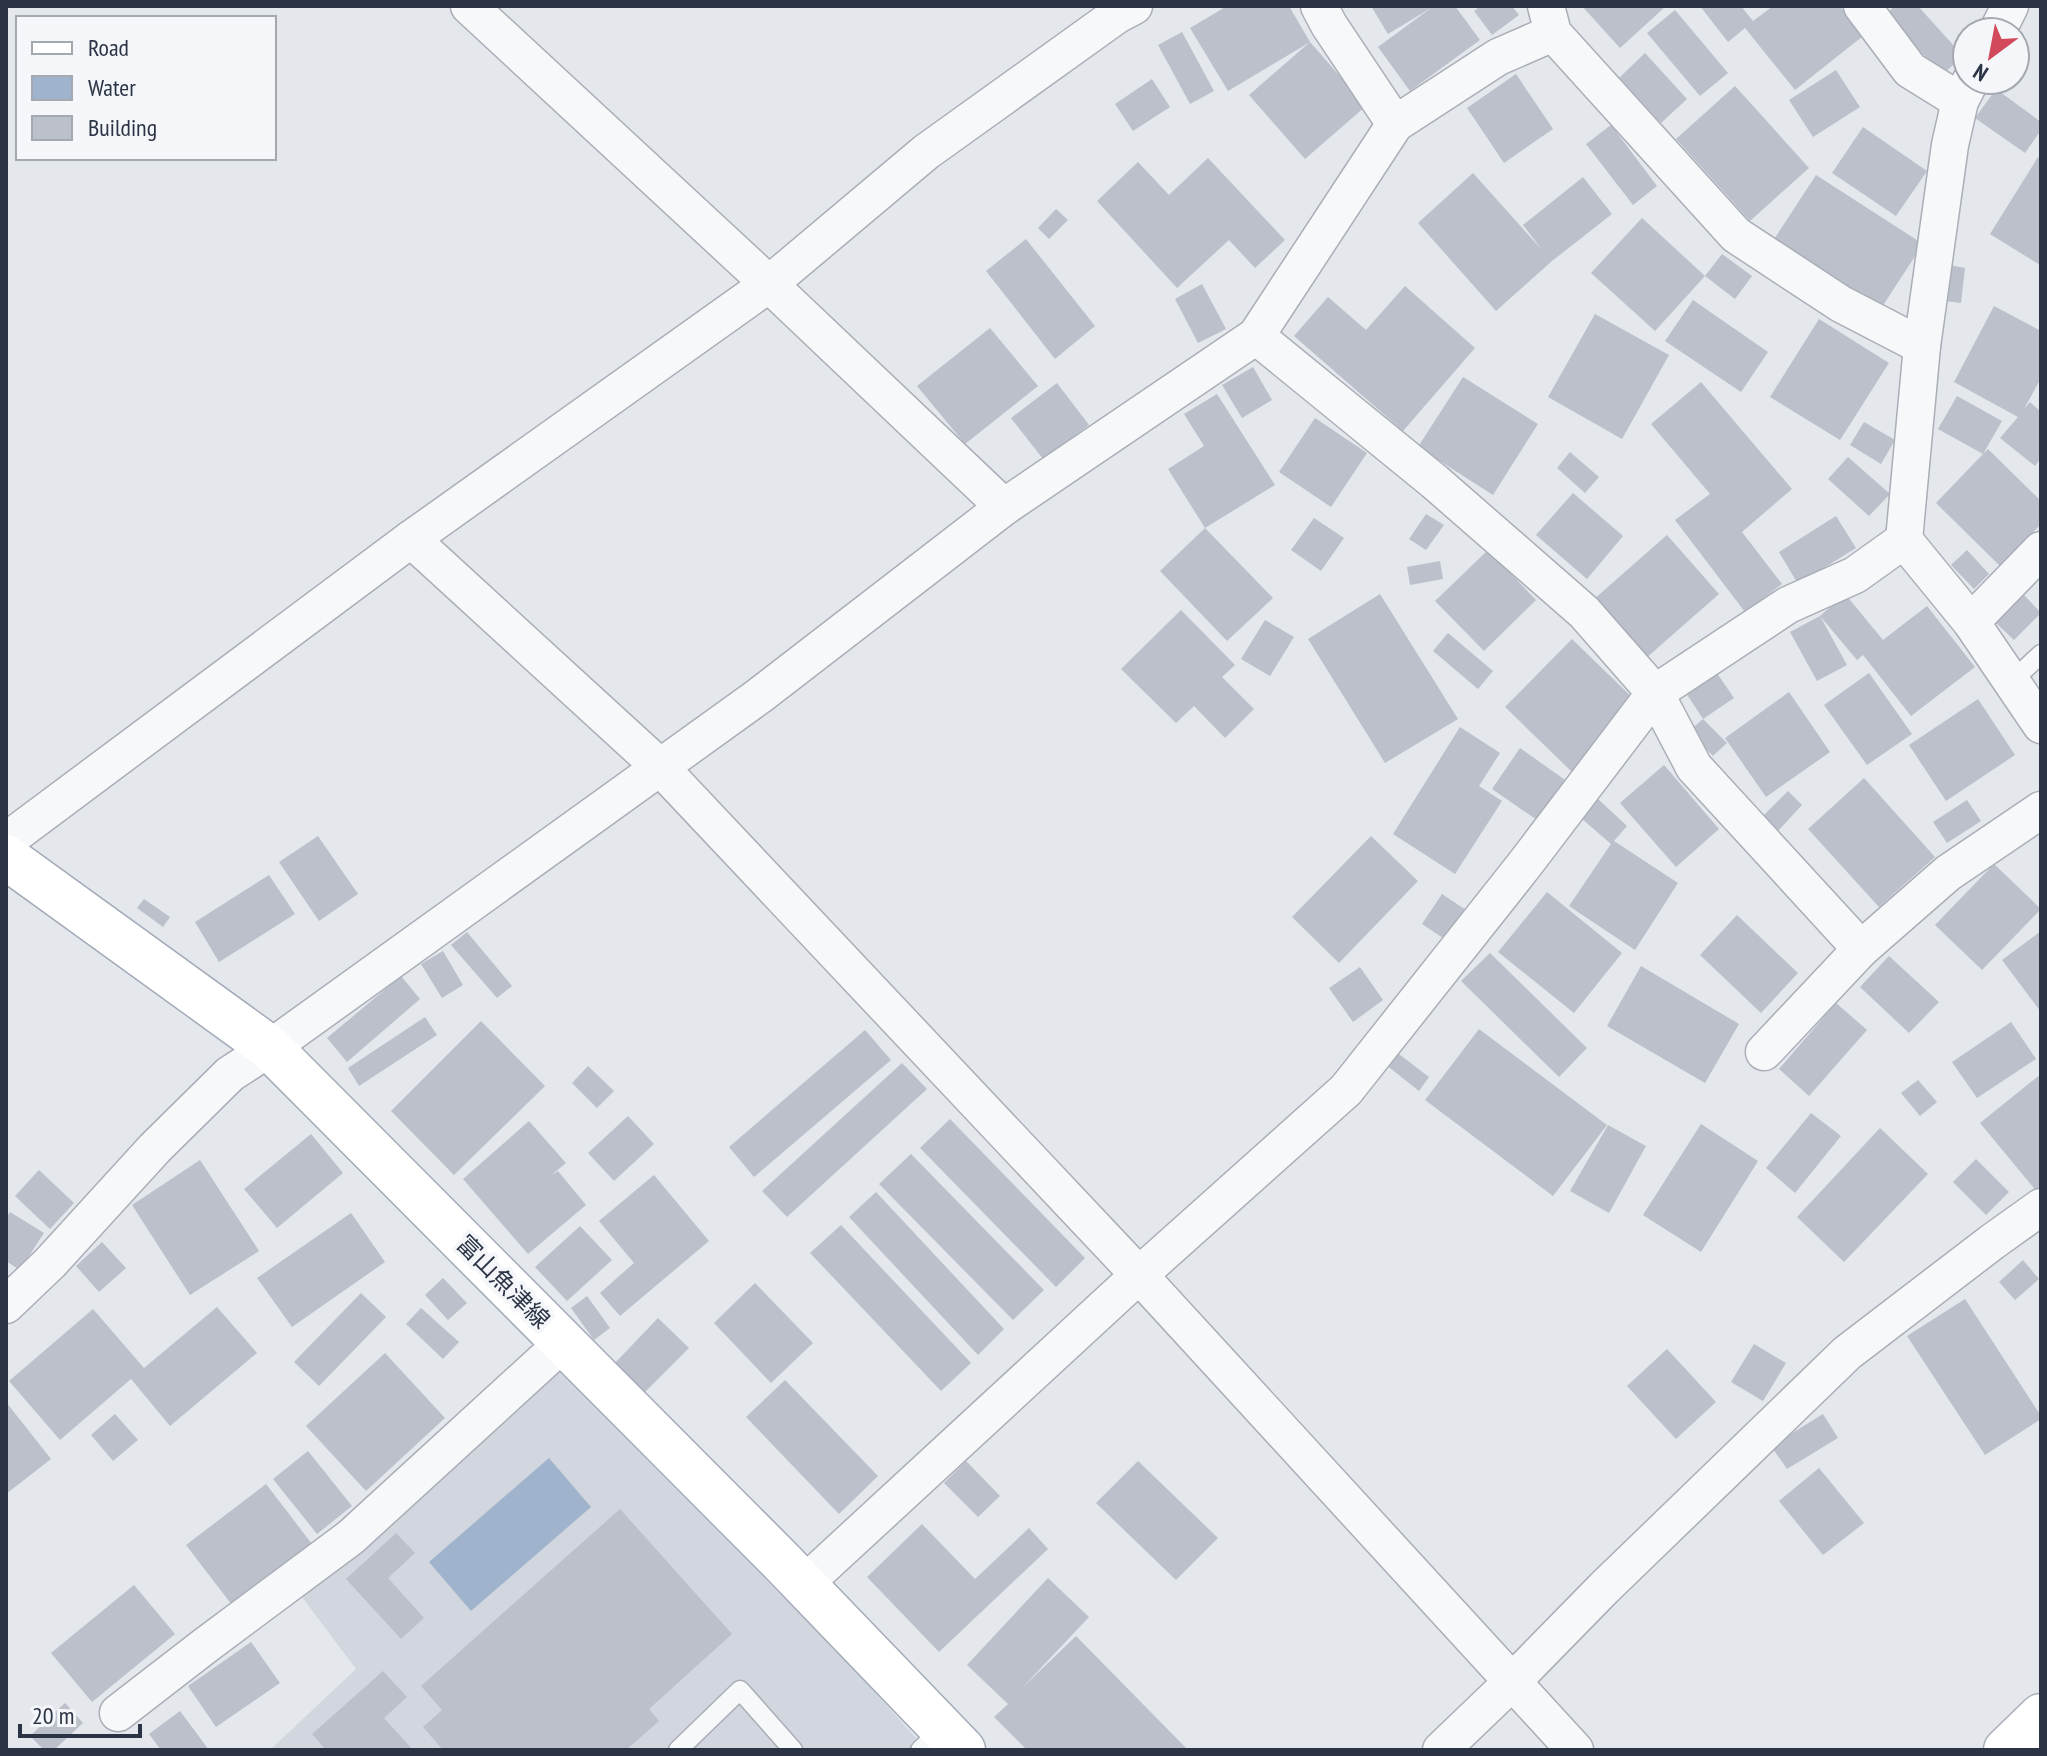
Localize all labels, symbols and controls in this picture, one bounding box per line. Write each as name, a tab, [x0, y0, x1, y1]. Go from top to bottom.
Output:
legend	[16, 16, 276, 160]
north arrow	[1951, 16, 2031, 96]
text: Road	[88, 32, 129, 63]
text: N	[1968, 58, 1993, 88]
text: Water	[88, 72, 136, 103]
text: Building	[88, 112, 157, 143]
street label: 富山魚津線	[450, 1228, 557, 1335]
scale bar	[20, 1688, 140, 1738]
text: 20 m	[32, 1700, 74, 1731]

